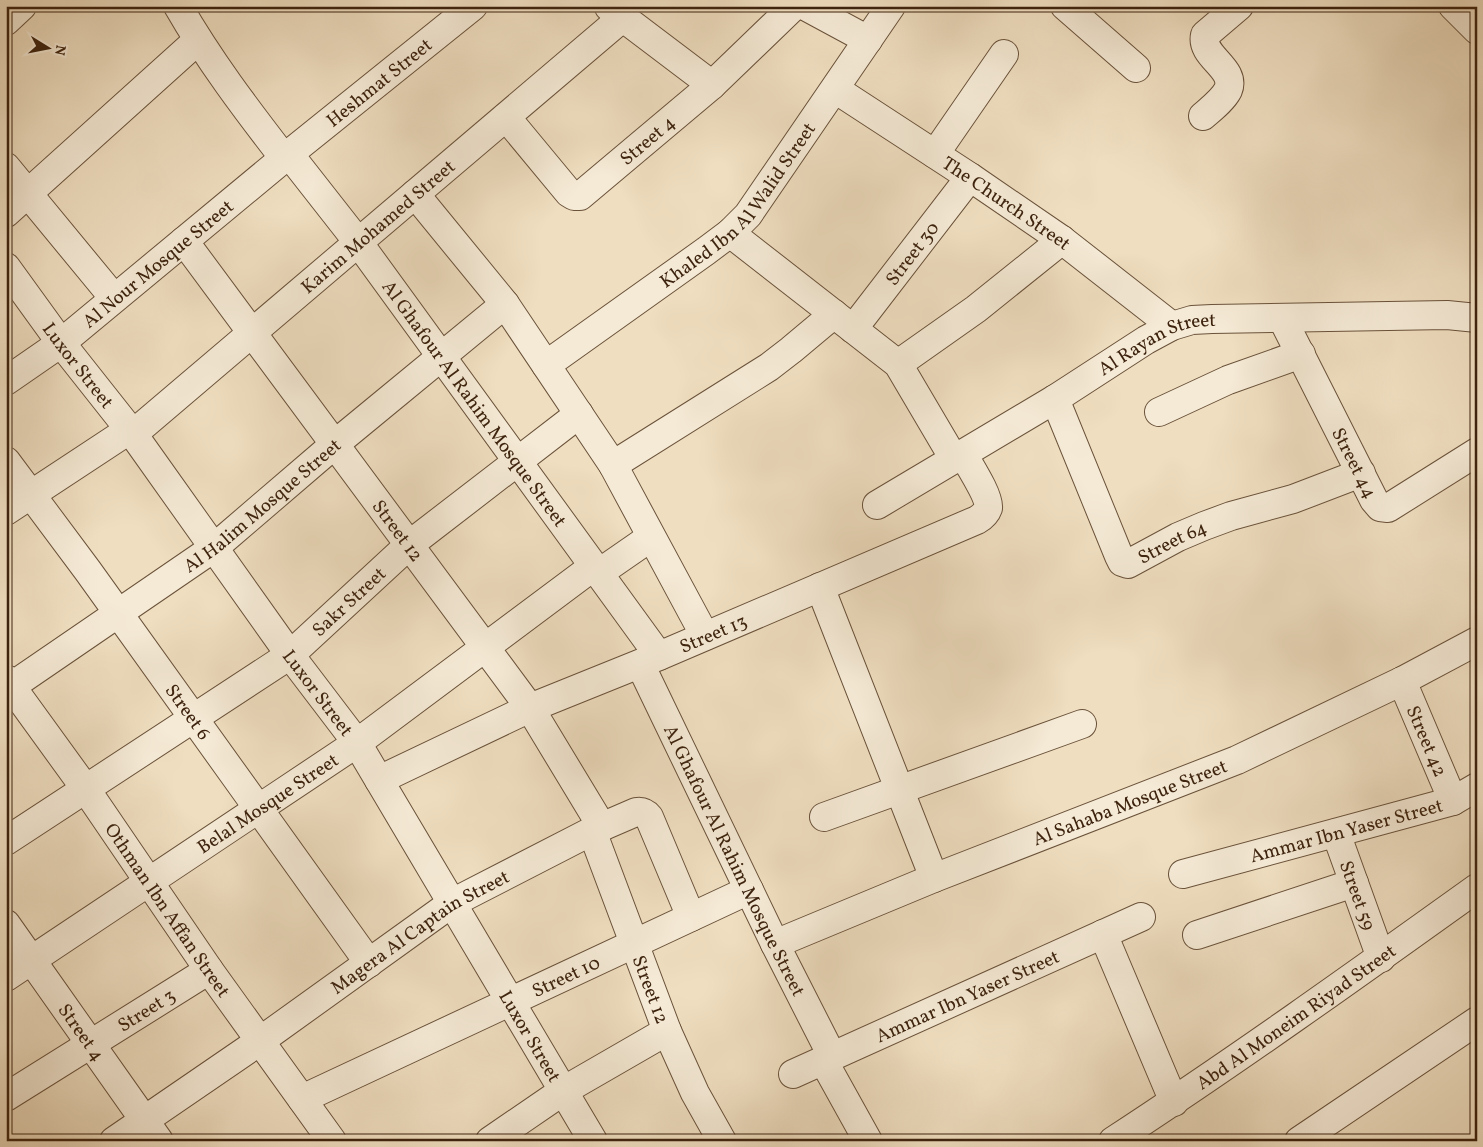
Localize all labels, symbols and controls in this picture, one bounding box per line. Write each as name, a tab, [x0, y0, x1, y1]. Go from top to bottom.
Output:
north arrow	[22, 22, 72, 72]
street label: Heshmat Street	[321, 33, 439, 134]
text: N	[49, 43, 70, 57]
street label: Street 4	[615, 110, 681, 172]
street label: Khaled Ibn Al Walid Street	[655, 117, 823, 295]
street label: The Church Street	[936, 151, 1076, 257]
street label: Karim Mohamed Street	[296, 154, 462, 301]
street label: Al Nour Mosque Street	[78, 194, 240, 335]
street label: Street 30	[880, 217, 946, 292]
street label: Al Ghafour Al Rahim Mosque Street	[375, 276, 572, 533]
street label: Al Rayan Street	[1094, 308, 1216, 383]
street label: Luxor Street	[35, 318, 119, 415]
street label: Street 44	[1324, 424, 1382, 503]
street label: Al Halim Mosque Street	[179, 433, 348, 580]
street label: Street 12	[365, 495, 428, 568]
street label: Street 64	[1134, 515, 1211, 571]
street label: Sakr Street	[307, 562, 393, 643]
street label: Street 13	[676, 609, 751, 661]
street label: Luxor Street	[275, 645, 359, 743]
street label: Street 6	[158, 679, 216, 746]
street label: Street 42	[1399, 702, 1452, 781]
street label: Al Ghafour Al Rahim Mosque Street	[656, 721, 811, 1002]
street label: Belal Mosque Street	[193, 748, 344, 861]
street label: Al Sahaba Mosque Street	[1029, 754, 1232, 853]
street label: Ammar Ibn Yaser Street	[1247, 793, 1446, 870]
street label: Othman Ibn Affan Street	[98, 818, 236, 1004]
street label: Street 59	[1332, 857, 1381, 934]
street label: Magera Al Captain Street	[326, 865, 515, 1001]
street label: Abd Al Moneim Riyad Street	[1192, 939, 1402, 1097]
street label: Ammar Ibn Yaser Street	[872, 944, 1064, 1050]
street label: Street 10	[528, 950, 605, 1005]
street label: Street 12	[625, 952, 674, 1028]
street label: Street 3	[113, 983, 181, 1039]
street label: Luxor Street	[492, 986, 566, 1088]
street label: Street 4	[51, 999, 110, 1067]

